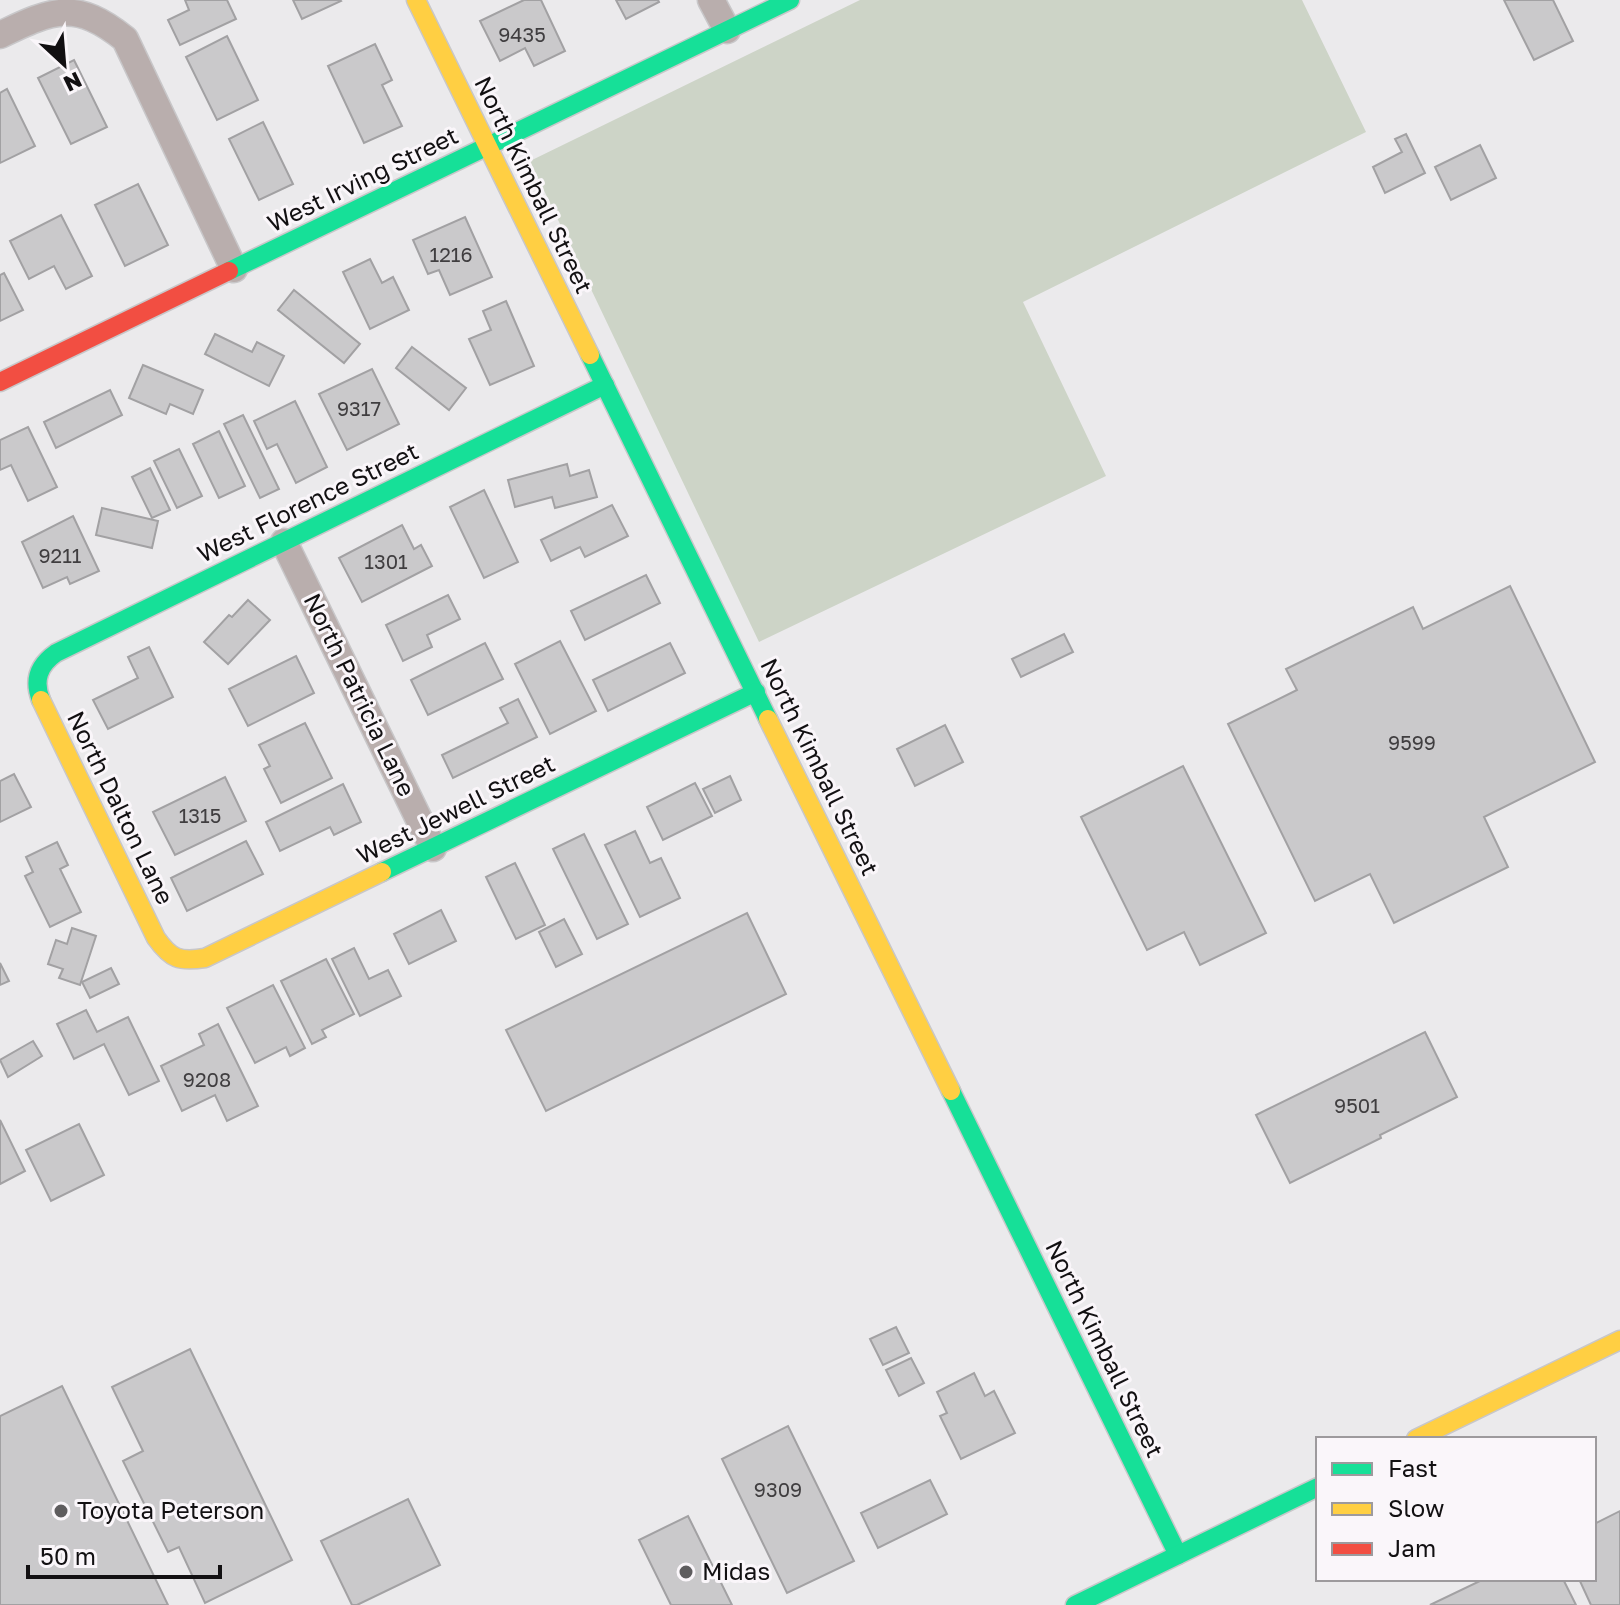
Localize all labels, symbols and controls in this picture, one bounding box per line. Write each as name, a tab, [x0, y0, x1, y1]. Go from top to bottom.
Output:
house number: 9435	[498, 22, 546, 46]
north arrow	[24, 24, 104, 104]
text: N	[60, 67, 86, 98]
street label: North Kimball Street	[469, 71, 600, 298]
street label: West Irving Street	[262, 120, 462, 237]
house number: 1216	[429, 242, 473, 266]
house number: 9317	[337, 396, 381, 420]
street label: West Florence Street	[192, 436, 423, 568]
house number: 9211	[38, 543, 82, 567]
house number: 1301	[364, 549, 408, 573]
street label: North Patricia Lane	[299, 588, 422, 801]
street label: North Kimball Street	[755, 653, 886, 880]
street label: North Dalton Lane	[62, 706, 181, 909]
house number: 9599	[1388, 730, 1436, 754]
street label: West Jewell Street	[352, 748, 559, 869]
house number: 1315	[179, 803, 221, 827]
house number: 9208	[183, 1067, 231, 1091]
house number: 9501	[1334, 1093, 1380, 1117]
street label: North Kimball Street	[1040, 1235, 1171, 1462]
legend	[1316, 1437, 1596, 1581]
text: Fast	[1388, 1453, 1438, 1482]
house number: 9309	[754, 1477, 802, 1501]
text: Slow	[1388, 1493, 1444, 1522]
place label: Toyota Peterson	[77, 1495, 264, 1524]
marker: Toyota Peterson	[52, 1502, 70, 1520]
scale bar	[28, 1529, 220, 1579]
text: Jam	[1388, 1533, 1436, 1562]
text: 50 m	[40, 1541, 96, 1570]
place label: Midas	[702, 1556, 770, 1585]
marker: Midas	[677, 1563, 695, 1581]

